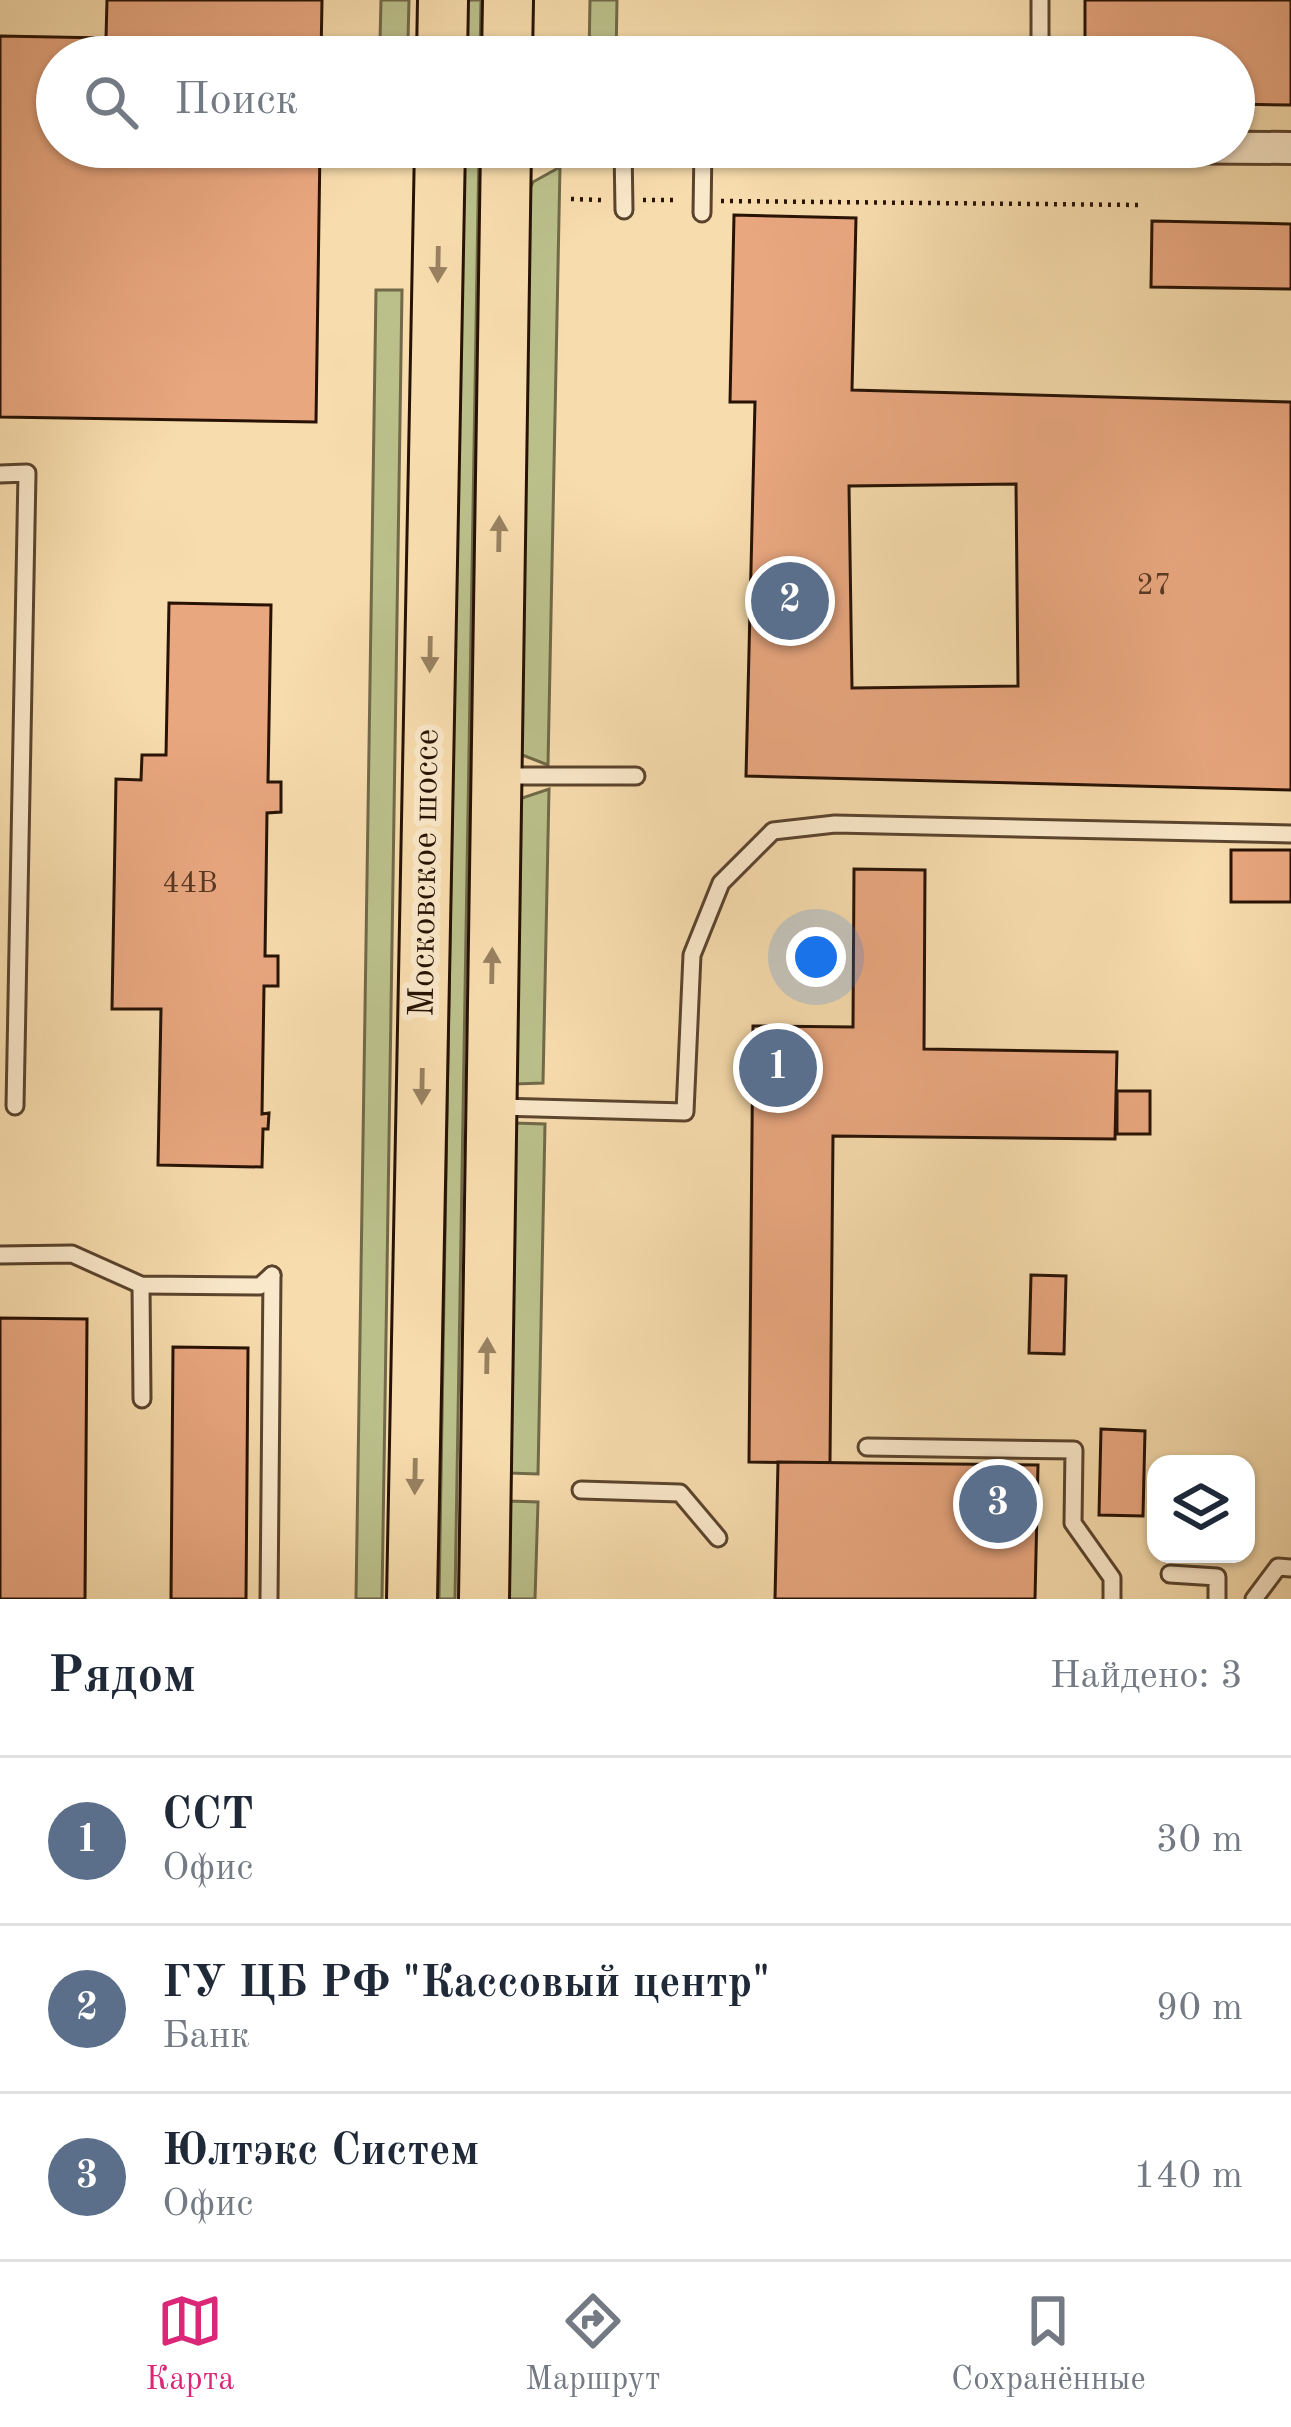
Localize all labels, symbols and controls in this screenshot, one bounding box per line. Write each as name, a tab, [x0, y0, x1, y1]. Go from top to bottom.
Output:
search box	[36, 36, 1255, 168]
icon: search	[78, 69, 144, 135]
text: Поиск	[174, 79, 298, 124]
one-way arrow	[428, 246, 447, 284]
one-way arrow	[490, 514, 509, 552]
pin: 2	[751, 556, 829, 646]
house number: 27	[1137, 571, 1171, 601]
one-way arrow	[421, 636, 440, 674]
street label: Московское шоссе	[405, 728, 447, 1018]
house number: 44В	[162, 869, 218, 899]
your location	[786, 927, 846, 987]
one-way arrow	[482, 946, 502, 984]
pin: 1	[739, 1023, 817, 1113]
one-way arrow	[413, 1068, 432, 1106]
one-way arrow	[477, 1336, 497, 1374]
map controls	[1147, 1455, 1255, 1563]
button: layers	[1147, 1455, 1255, 1563]
one-way arrow	[405, 1458, 424, 1496]
pin: 3	[959, 1459, 1037, 1549]
text: Рядом	[48, 1652, 196, 1703]
text: Найдено: 3	[1050, 1657, 1243, 1696]
text: ССТ	[162, 1794, 254, 1839]
text: 1	[76, 1821, 98, 1860]
text: 30 m	[1156, 1821, 1243, 1860]
text: Офис	[162, 1849, 253, 1888]
text: ГУ ЦБ РФ "Кассовый центр"	[162, 1962, 770, 2007]
text: 2	[76, 1989, 98, 2028]
text: 90 m	[1156, 1989, 1243, 2028]
text: Банк	[162, 2017, 250, 2056]
text: Юлтэкс Систем	[162, 2130, 479, 2175]
text: 3	[76, 2157, 98, 2196]
text: 140 m	[1133, 2157, 1243, 2196]
text: Офис	[162, 2185, 253, 2224]
tab: Карта	[145, 2288, 235, 2401]
tab: Маршрут	[525, 2288, 661, 2401]
tab: Сохранённые	[951, 2288, 1146, 2401]

